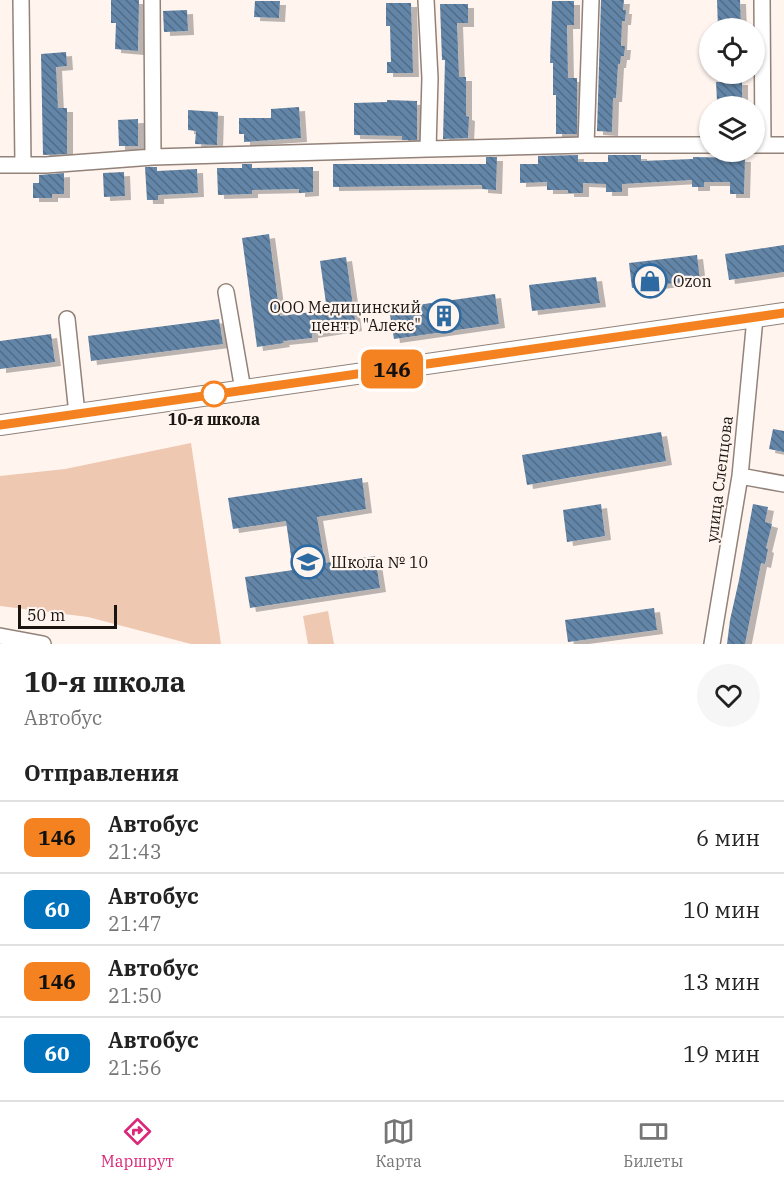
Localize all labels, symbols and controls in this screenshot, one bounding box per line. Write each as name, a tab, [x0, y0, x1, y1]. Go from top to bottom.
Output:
map controls	[699, 18, 765, 162]
button: locate	[699, 18, 765, 84]
button: layers	[699, 96, 765, 162]
shop icon: Ozon	[632, 263, 668, 299]
place label: Ozon	[673, 271, 712, 291]
place label: ООО Медицинский центр "Алекс"	[269, 297, 421, 335]
building icon: ООО Медицинский центр "Алекс"	[426, 298, 462, 334]
line badge: 146	[358, 350, 426, 388]
text: 146	[373, 355, 411, 383]
marker: 10-я школа	[201, 381, 227, 407]
place label: 10-я школа	[168, 409, 260, 429]
street label: улица Слепцова	[701, 414, 737, 543]
school or university icon: Школа № 10	[290, 544, 326, 580]
place label: Школа № 10	[331, 552, 428, 572]
scale bar	[18, 602, 117, 630]
text: 50 m	[27, 605, 65, 625]
text: 10-я школа	[24, 663, 186, 700]
button: heart	[697, 664, 760, 727]
text: Автобус	[24, 704, 102, 731]
text: Отправления	[24, 758, 179, 787]
text: Автобус	[108, 809, 199, 838]
text: 146	[38, 823, 76, 851]
text: 6 мин	[696, 823, 760, 852]
text: 21:43	[108, 838, 162, 865]
text: Автобус	[108, 881, 199, 910]
text: 60	[44, 895, 70, 923]
text: 10 мин	[683, 895, 760, 924]
text: 21:47	[108, 910, 162, 937]
text: Автобус	[108, 953, 199, 982]
text: 146	[38, 967, 76, 995]
text: 13 мин	[683, 967, 760, 996]
text: 21:50	[108, 982, 162, 1009]
text: Автобус	[108, 1025, 199, 1054]
text: 60	[44, 1039, 70, 1067]
text: 19 мин	[683, 1039, 760, 1068]
text: 21:56	[108, 1054, 162, 1081]
tab: Маршрут	[101, 1115, 174, 1171]
tab: Карта	[375, 1115, 422, 1171]
tab: Билеты	[623, 1115, 683, 1171]

